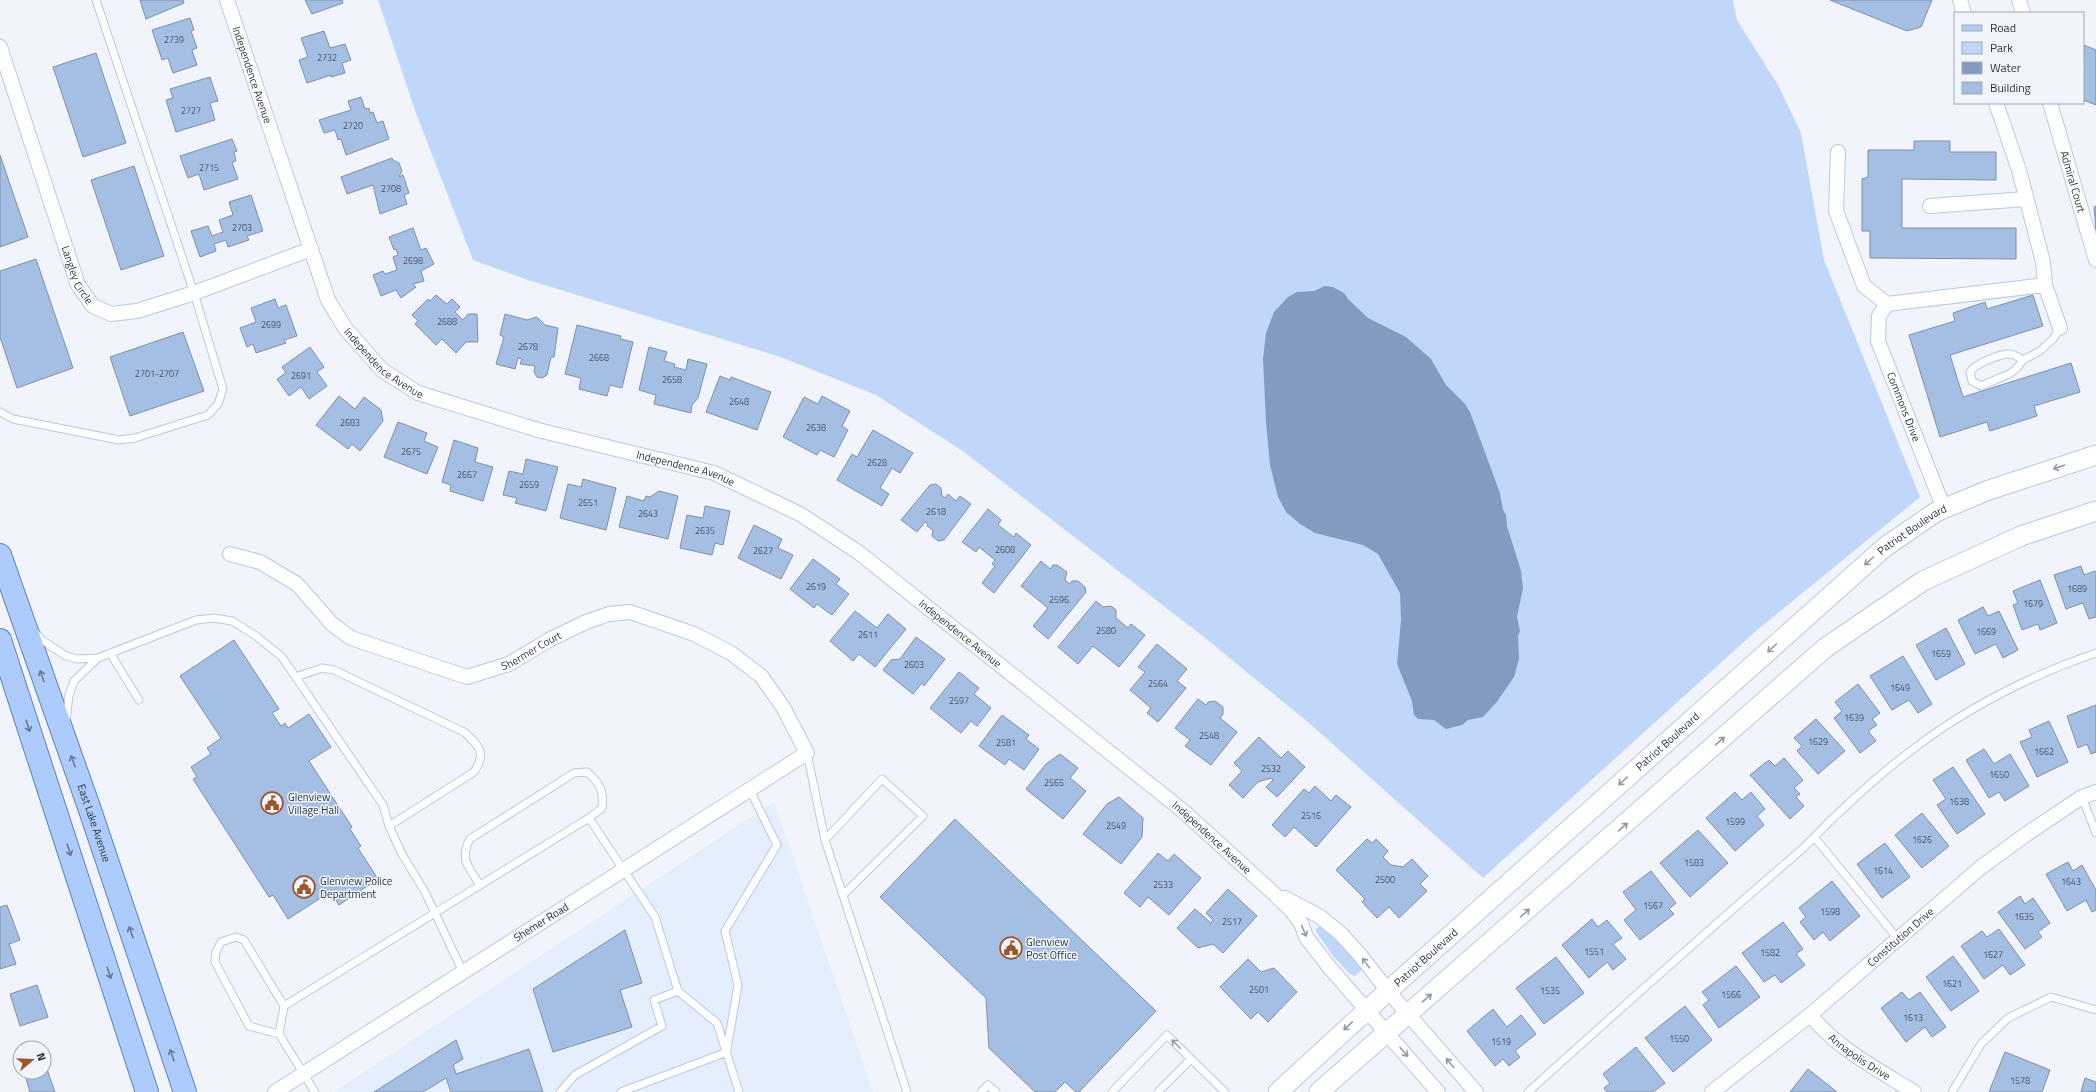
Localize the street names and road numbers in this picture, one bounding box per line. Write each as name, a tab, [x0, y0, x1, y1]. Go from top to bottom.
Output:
street label: Independence Avenue	[228, 24, 276, 126]
street label: Admiral Court	[2056, 149, 2090, 215]
street label: Langley Circle	[58, 244, 98, 308]
street label: Independence Avenue	[340, 324, 425, 402]
street label: Commons Drive	[1883, 370, 1925, 444]
street label: Independence Avenue	[635, 446, 738, 490]
street label: Patriot Boulevard	[1874, 500, 1949, 558]
street label: Independence Avenue	[915, 595, 1005, 672]
street label: Shermer Court	[499, 627, 564, 674]
street label: Patriot Boulevard	[1632, 708, 1703, 774]
street label: East Lake Avenue	[73, 782, 115, 864]
street label: Independence Avenue	[1169, 797, 1255, 878]
street label: Shemer Road	[510, 899, 572, 945]
street label: Constitution Drive	[1864, 903, 1937, 970]
street label: Patriot Boulevard	[1390, 924, 1461, 990]
street label: Annapolis Drive	[1825, 1030, 1894, 1084]

